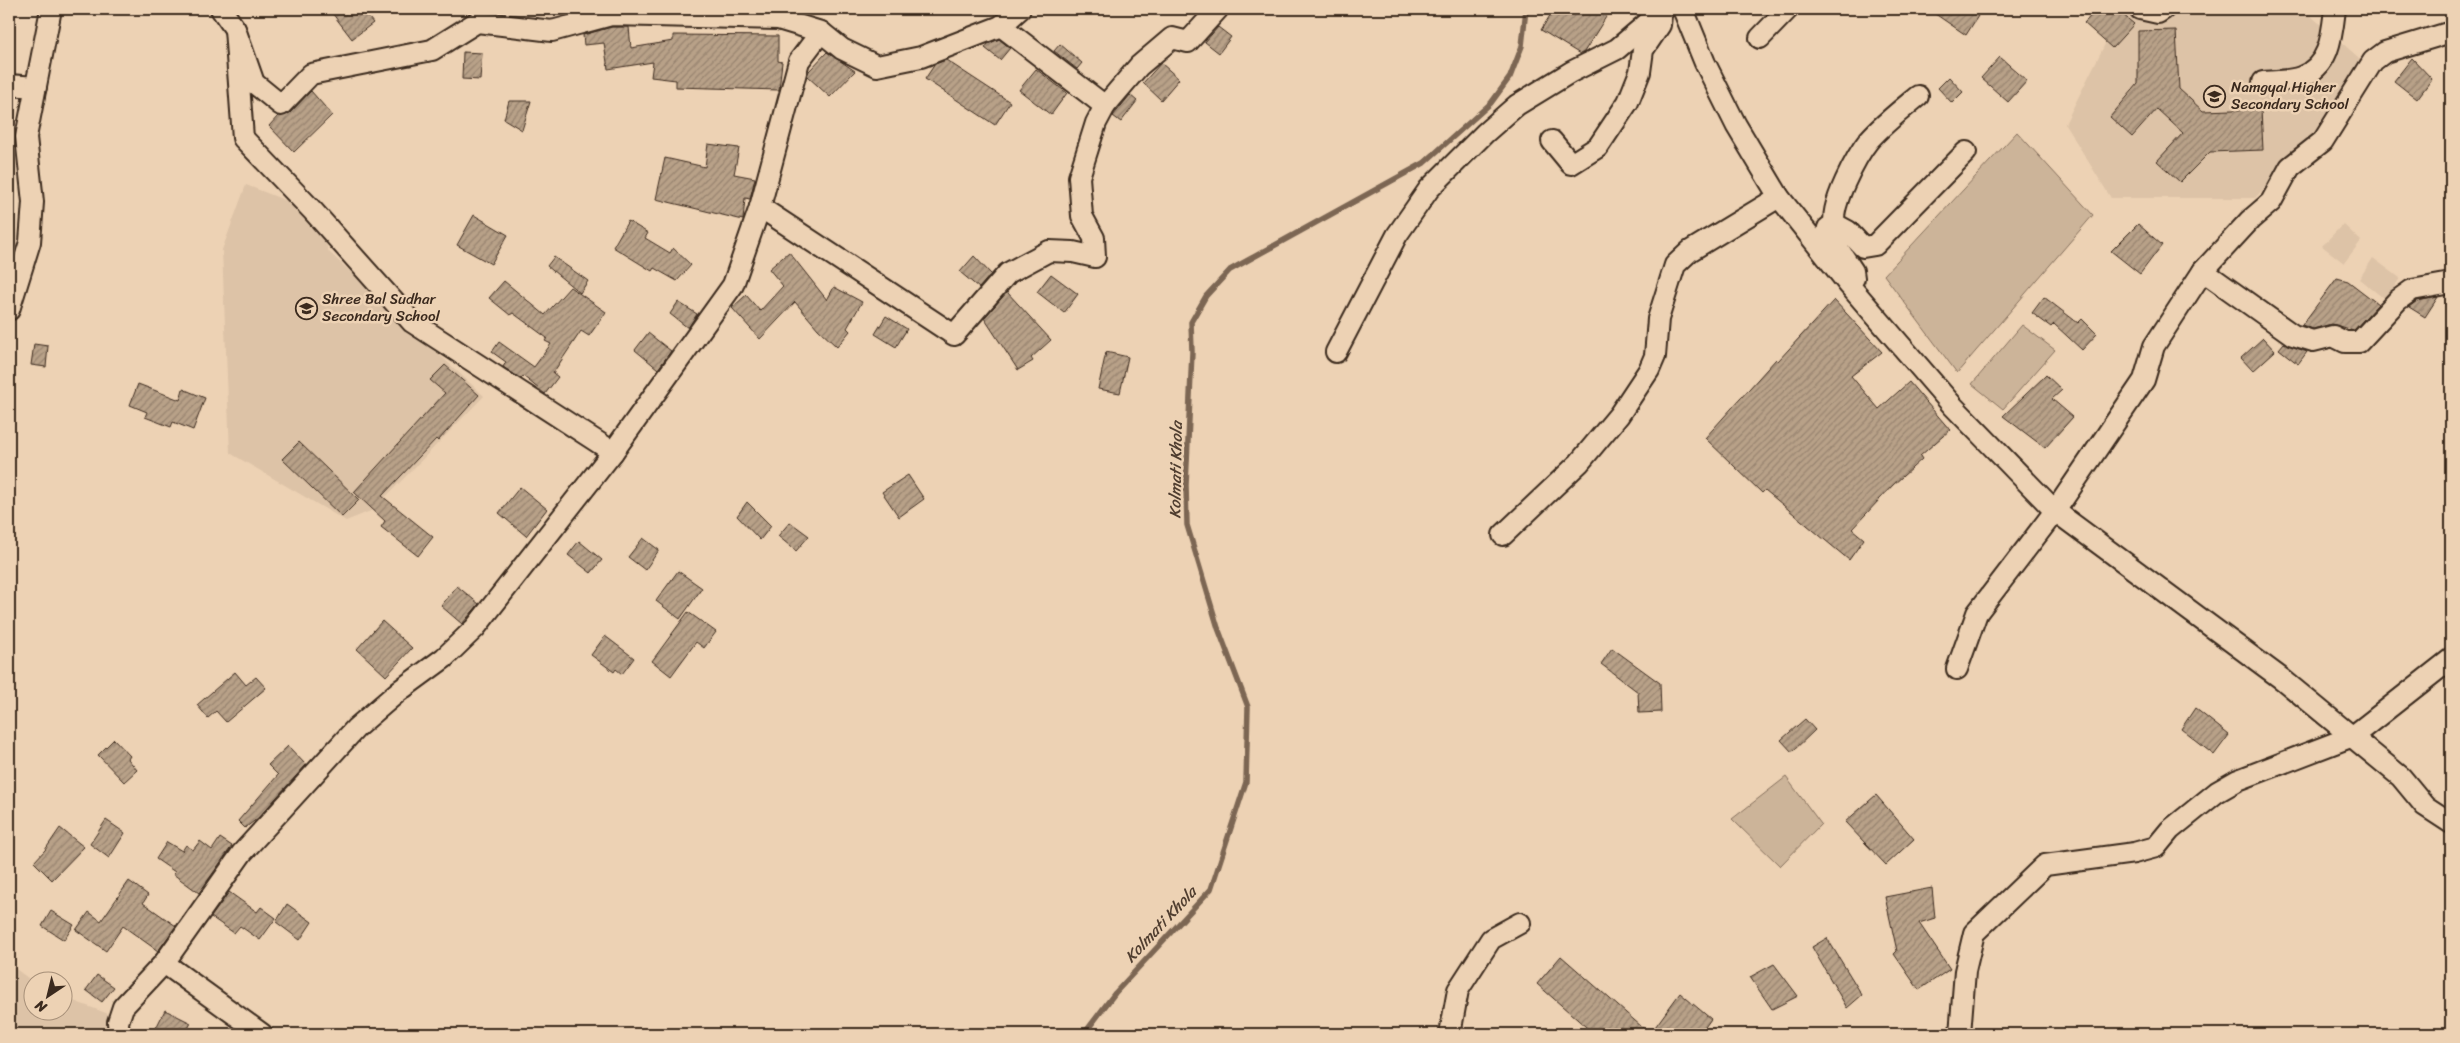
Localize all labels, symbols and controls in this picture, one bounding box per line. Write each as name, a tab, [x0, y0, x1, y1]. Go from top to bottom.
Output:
place label: Namgyal Higher Secondary School	[2231, 74, 2350, 117]
school or university icon: Namgyal Higher Secondary School	[2203, 84, 2227, 108]
place label: Shree Bal Sudhar Secondary School	[322, 286, 441, 329]
school or university icon: Shree Bal Sudhar Secondary School	[294, 296, 318, 320]
water label: Kolmati Khola	[1160, 419, 1191, 519]
water label: Kolmati Khola	[1117, 878, 1205, 970]
north arrow	[22, 970, 72, 1020]
text: N	[29, 993, 53, 1020]

